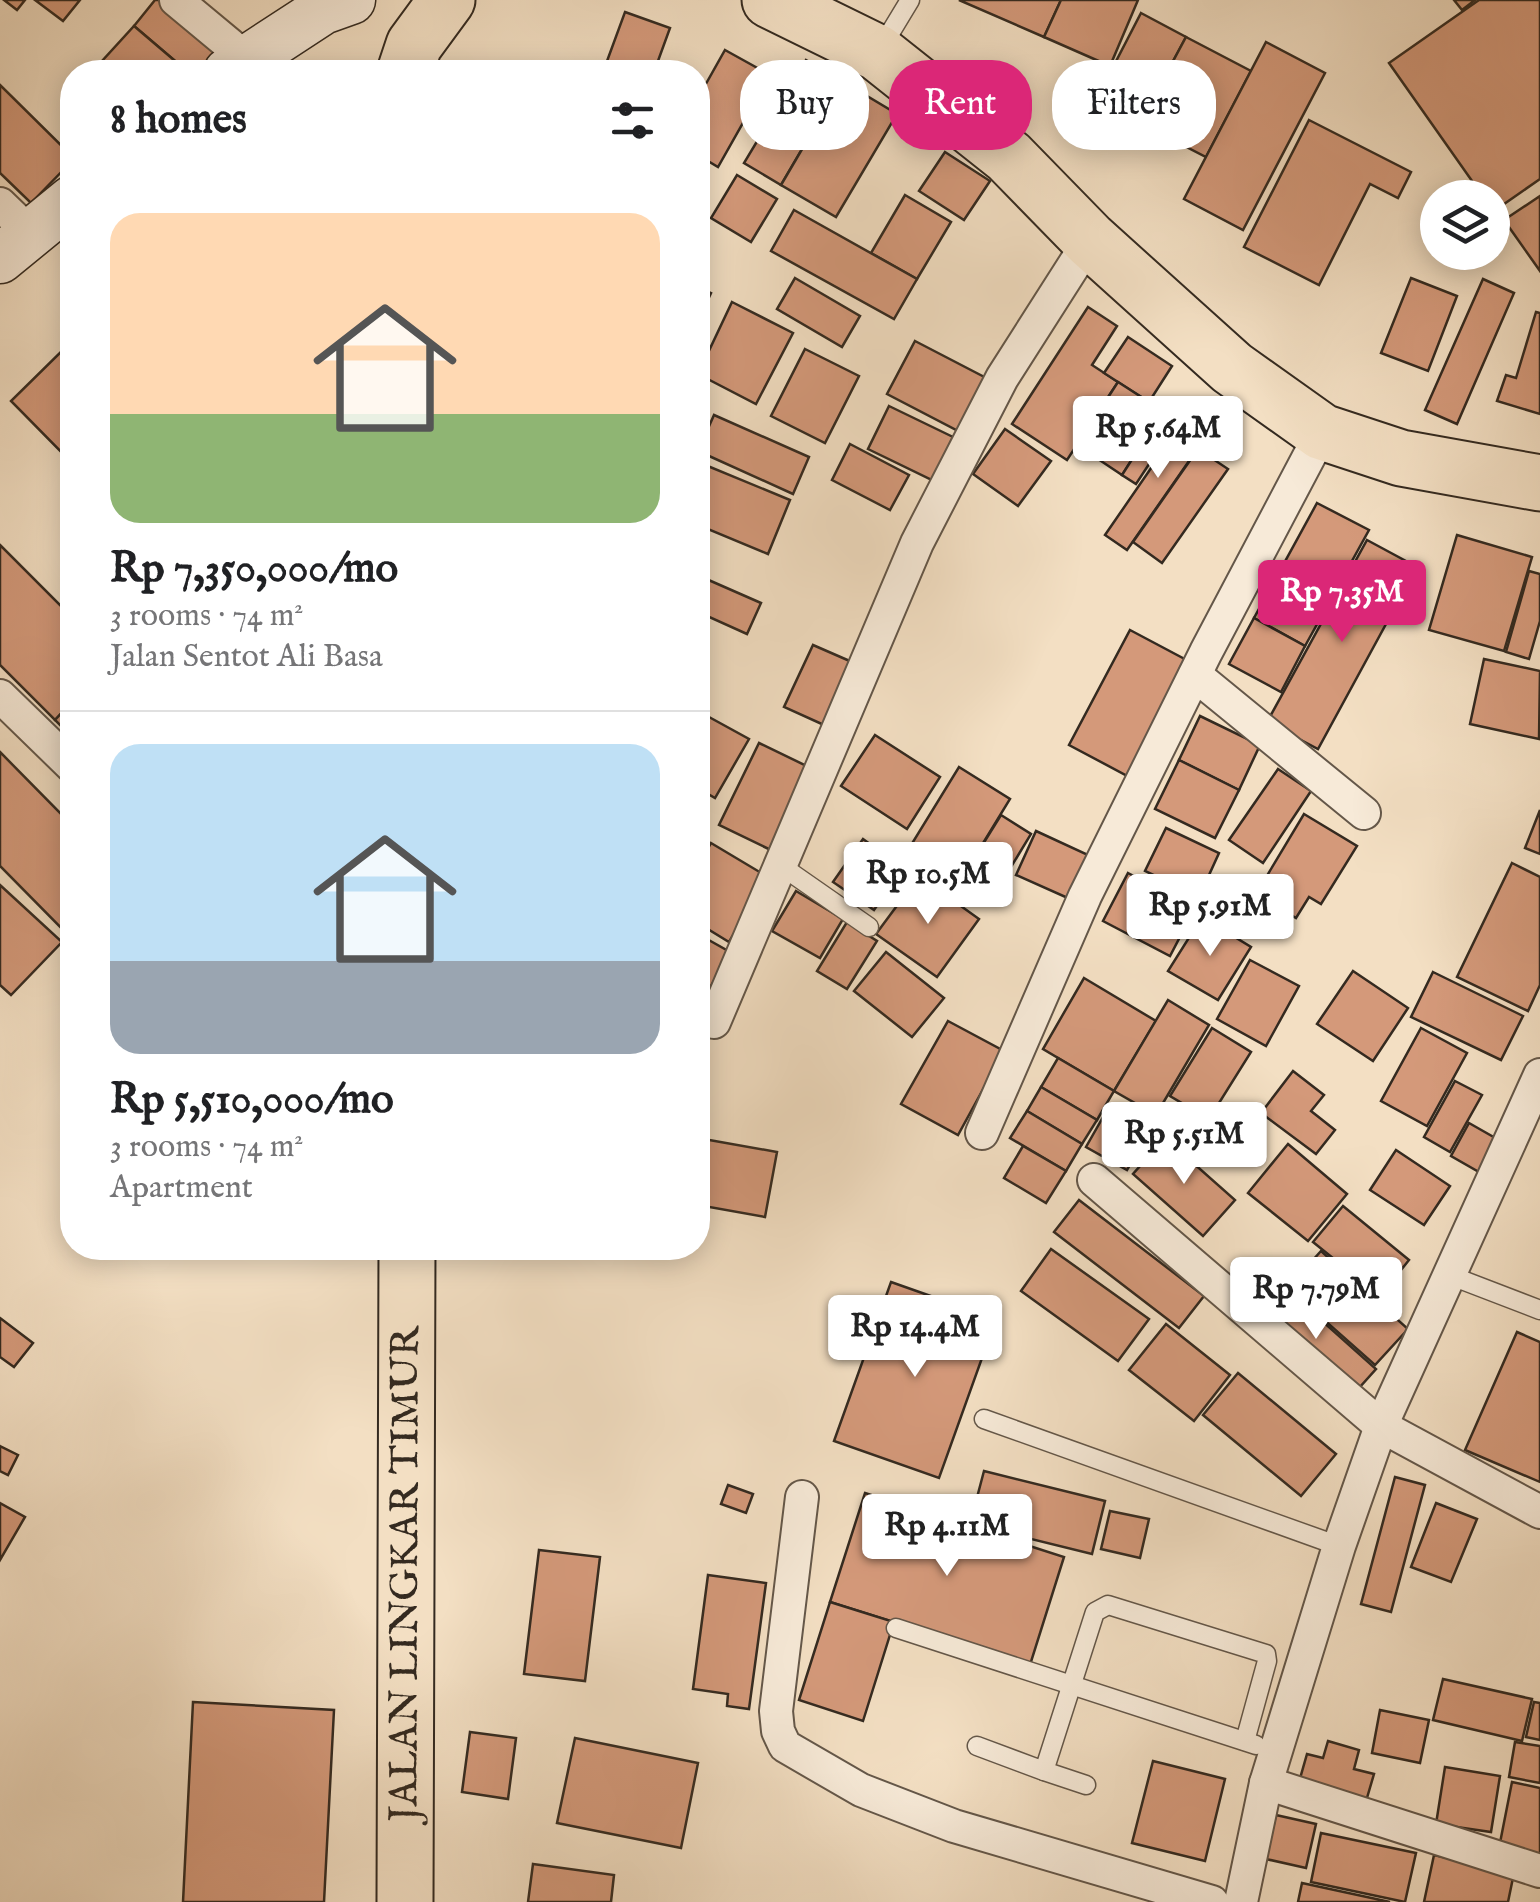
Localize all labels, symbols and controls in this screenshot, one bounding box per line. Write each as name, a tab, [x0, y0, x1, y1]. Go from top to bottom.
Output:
chip: Buy	[740, 60, 869, 150]
chip: Rent	[889, 60, 1032, 150]
chip: Filters	[1052, 60, 1216, 150]
icon: filters	[605, 93, 660, 148]
text: 8 homes	[110, 94, 247, 147]
map controls	[1420, 180, 1510, 270]
button: layers	[1420, 180, 1510, 270]
icon: home	[295, 278, 475, 458]
pin: Rp 5.64M	[1055, 396, 1261, 481]
text: Rp 5.64M	[1095, 408, 1221, 449]
text: Rp 7,350,000/mo	[110, 543, 398, 596]
pin: Rp 7.35M	[1239, 560, 1445, 645]
text: Rp 7.35M	[1280, 572, 1404, 613]
text: 3 rooms · 74 m²	[110, 596, 303, 637]
text: Jalan Sentot Ali Basa	[110, 637, 383, 678]
icon: home	[295, 809, 475, 989]
pin: Rp 10.5M	[825, 842, 1031, 927]
text: Rp 10.5M	[866, 854, 990, 895]
pin: Rp 5.91M	[1107, 874, 1313, 959]
text: Rp 5.91M	[1149, 886, 1271, 927]
text: Rp 5,510,000/mo	[110, 1074, 394, 1127]
pin: Rp 5.51M	[1081, 1102, 1287, 1187]
text: Rp 5.51M	[1124, 1114, 1244, 1155]
text: 3 rooms · 74 m²	[110, 1127, 303, 1168]
text: Apartment	[110, 1168, 253, 1209]
pin: Rp 7.79M	[1213, 1257, 1419, 1342]
text: Rp 7.79M	[1252, 1269, 1380, 1310]
pin: Rp 14.4M	[812, 1295, 1018, 1380]
text: Rp 14.4M	[850, 1307, 980, 1348]
street label: JALAN LINGKAR TIMUR	[380, 1324, 432, 1826]
pin: Rp 4.11M	[844, 1494, 1050, 1579]
text: Rp 4.11M	[884, 1506, 1010, 1547]

